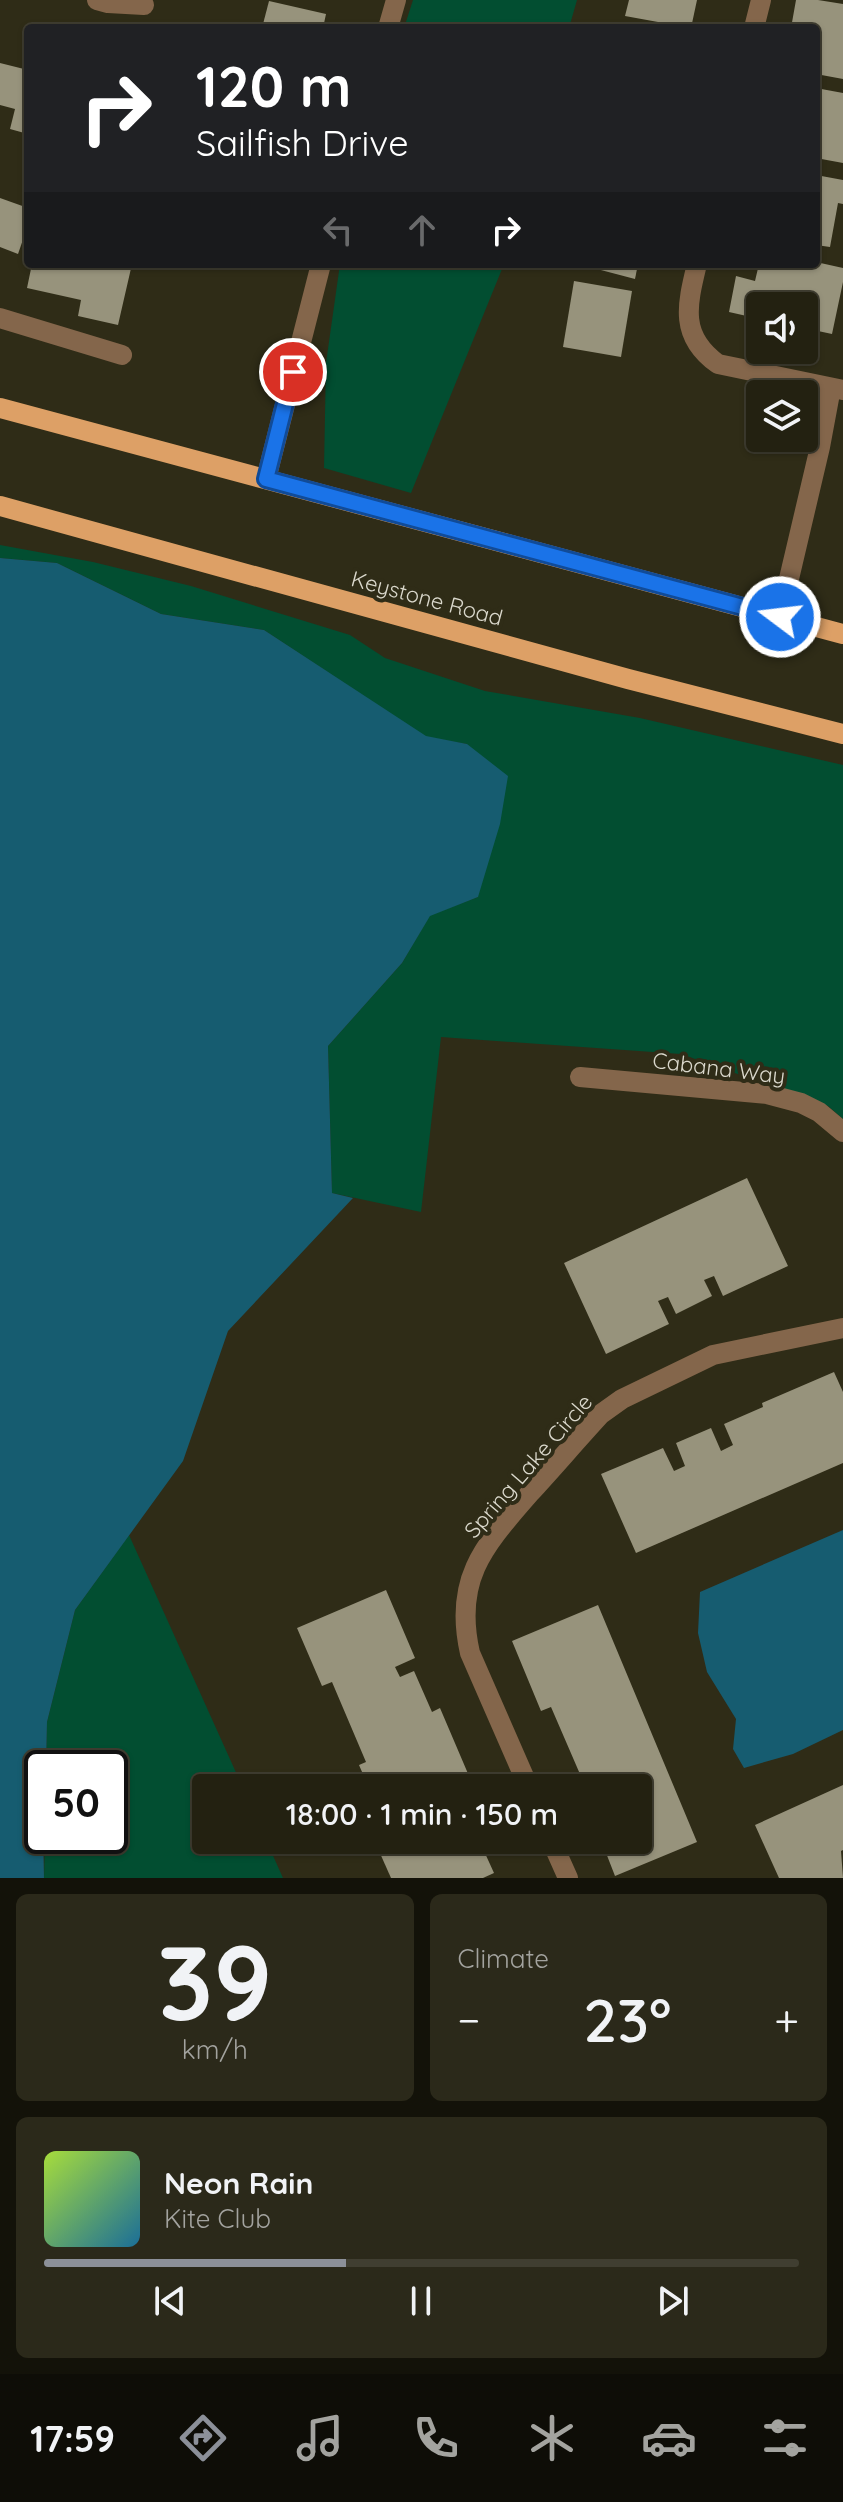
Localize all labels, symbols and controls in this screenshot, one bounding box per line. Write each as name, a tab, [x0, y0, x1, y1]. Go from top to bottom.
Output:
text: 120 m	[196, 51, 351, 121]
icon: right	[64, 56, 168, 160]
text: Sailfish Drive	[196, 120, 408, 165]
icon: left	[316, 208, 360, 252]
icon: ahead	[400, 208, 444, 252]
icon: right	[484, 208, 528, 252]
map controls	[746, 292, 818, 452]
button: sound	[746, 292, 818, 364]
pin	[259, 338, 327, 406]
icon: arrive	[271, 350, 315, 394]
button: layers	[746, 380, 818, 452]
street label: Keystone Road	[348, 564, 506, 632]
position arrow	[738, 575, 822, 659]
street label: Cabana Way	[651, 1046, 787, 1090]
street label: Spring Lake Circle	[458, 1388, 598, 1544]
speed limit sign: 50	[24, 1750, 128, 1854]
text: 18:00 · 1 min · 150 m	[286, 1795, 558, 1833]
text: 39	[157, 1916, 272, 2046]
text: Climate	[458, 1942, 549, 1975]
text: 23°	[583, 1982, 671, 2057]
text: −	[458, 1992, 480, 2047]
text: +	[774, 1992, 799, 2047]
text: km/h	[182, 2033, 248, 2066]
text: Neon Rain	[164, 2164, 313, 2202]
text: Kite Club	[164, 2202, 271, 2235]
icon: previous	[148, 2279, 192, 2323]
icon: pause	[399, 2279, 443, 2323]
icon: next	[651, 2279, 695, 2323]
icon: directions	[175, 2410, 231, 2466]
icon: music	[292, 2410, 348, 2466]
icon: phone	[408, 2410, 464, 2466]
icon: climate	[524, 2410, 580, 2466]
icon: car	[641, 2410, 697, 2466]
icon: filters	[757, 2410, 813, 2466]
text: 17:59	[30, 2416, 115, 2461]

